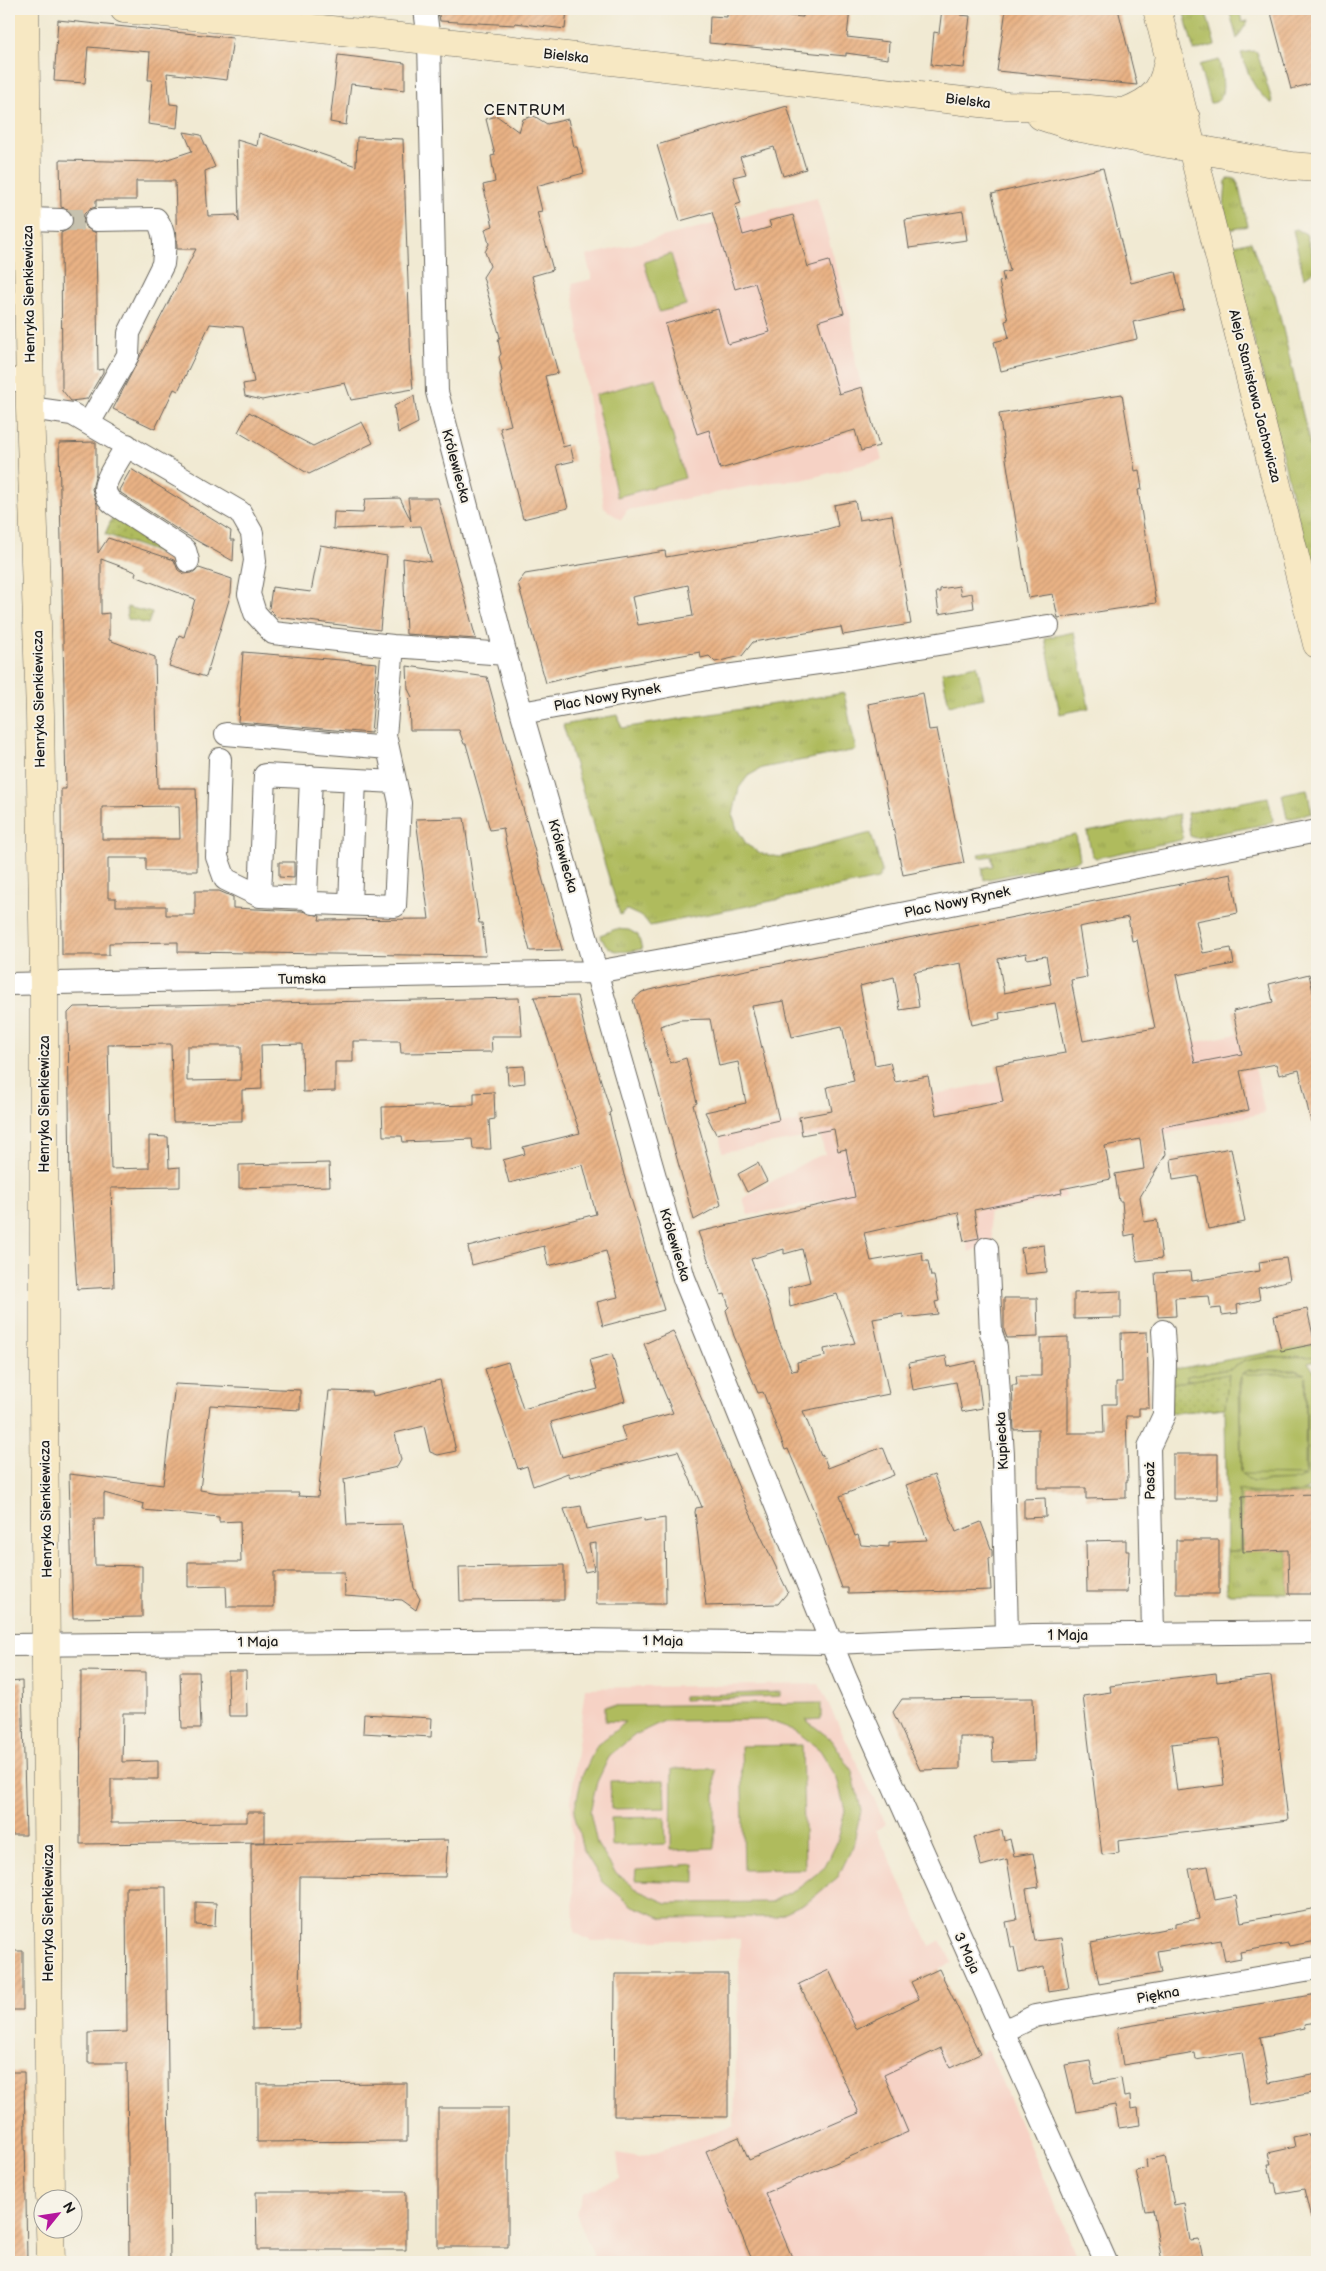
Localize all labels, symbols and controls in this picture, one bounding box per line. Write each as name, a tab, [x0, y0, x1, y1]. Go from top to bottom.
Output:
street label: Bielska	[542, 45, 590, 67]
street label: Bielska	[944, 90, 992, 112]
district label: CENTRUM	[484, 101, 566, 120]
street label: Henryka Sienkiewicza	[19, 225, 39, 363]
street label: Aleja Stanisława Jachowicza	[1225, 308, 1285, 485]
street label: Królewiecka	[438, 427, 474, 505]
street label: Henryka Sienkiewicza	[29, 630, 49, 768]
street label: Plac Nowy Rynek	[552, 679, 662, 715]
street label: Królewiecka	[544, 817, 582, 895]
street label: Plac Nowy Rynek	[902, 882, 1012, 922]
street label: Tumska	[278, 970, 326, 988]
street label: Henryka Sienkiewicza	[36, 1035, 53, 1173]
street label: Królewiecka	[656, 1206, 694, 1284]
street label: Kupiecka	[992, 1411, 1012, 1471]
street label: Henryka Sienkiewicza	[36, 1440, 56, 1578]
street label: Pasaż	[1141, 1462, 1159, 1500]
street label: 1 Maja	[1048, 1627, 1088, 1644]
street label: 1 Maja	[643, 1632, 683, 1650]
street label: 1 Maja	[238, 1633, 278, 1651]
street label: Henryka Sienkiewicza	[40, 1844, 57, 1982]
street label: 3 Maja	[950, 1930, 984, 1976]
street label: Piękna	[1135, 1983, 1181, 2007]
north arrow	[32, 2188, 82, 2238]
text: N	[59, 2199, 79, 2217]

